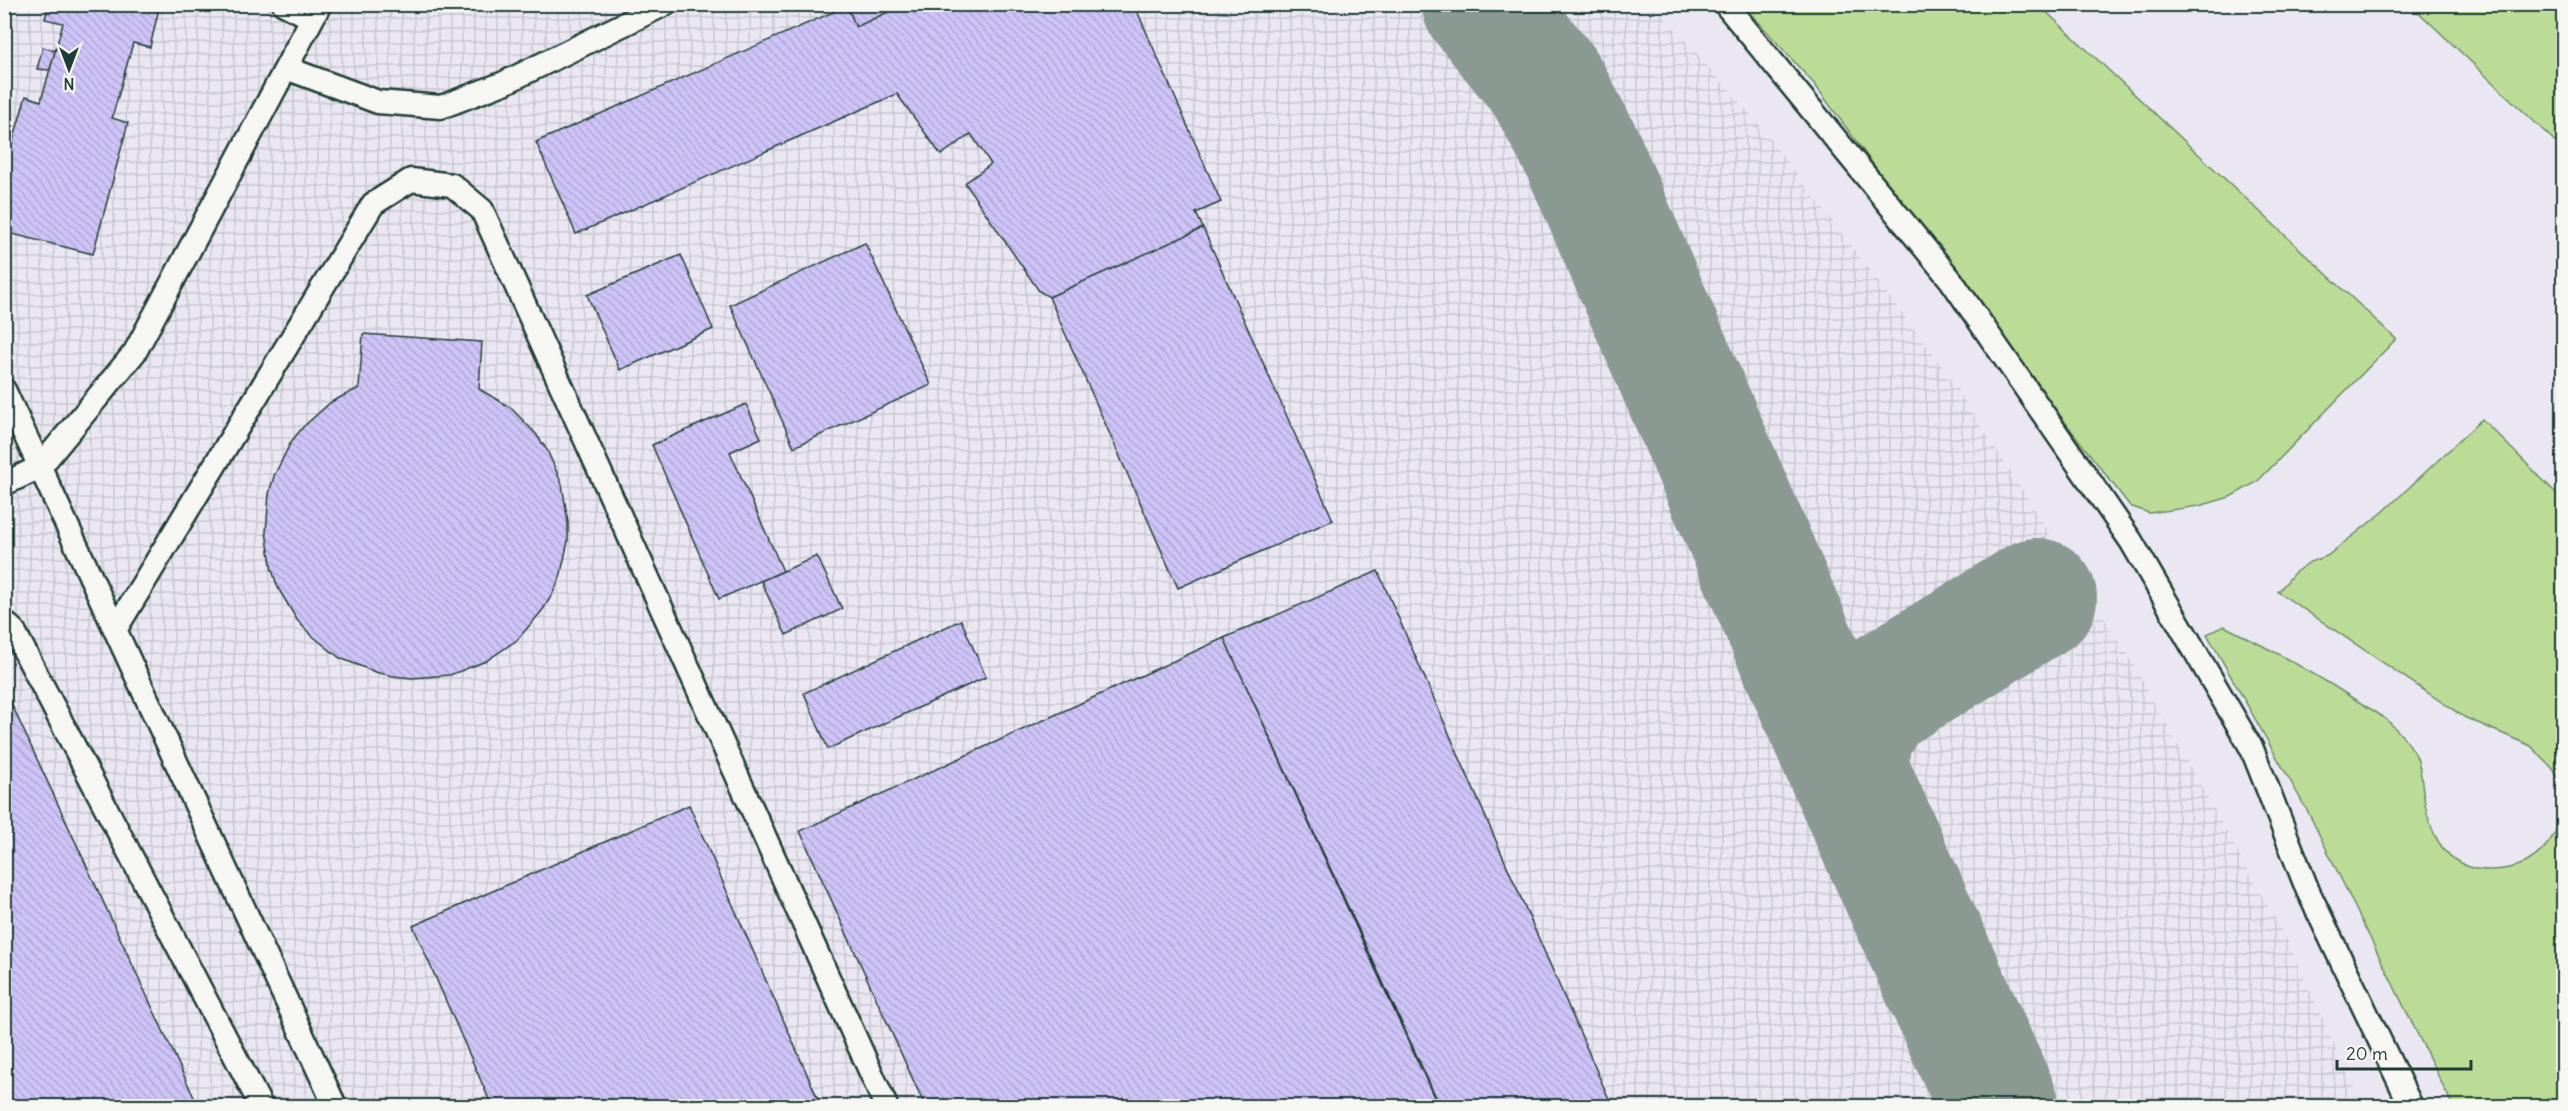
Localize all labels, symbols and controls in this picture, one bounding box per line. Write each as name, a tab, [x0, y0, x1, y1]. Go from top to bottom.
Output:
north arrow	[39, 39, 99, 99]
text: N	[63, 74, 75, 94]
scale bar	[2337, 1033, 2470, 1071]
text: 20 m	[2346, 1042, 2388, 1065]

